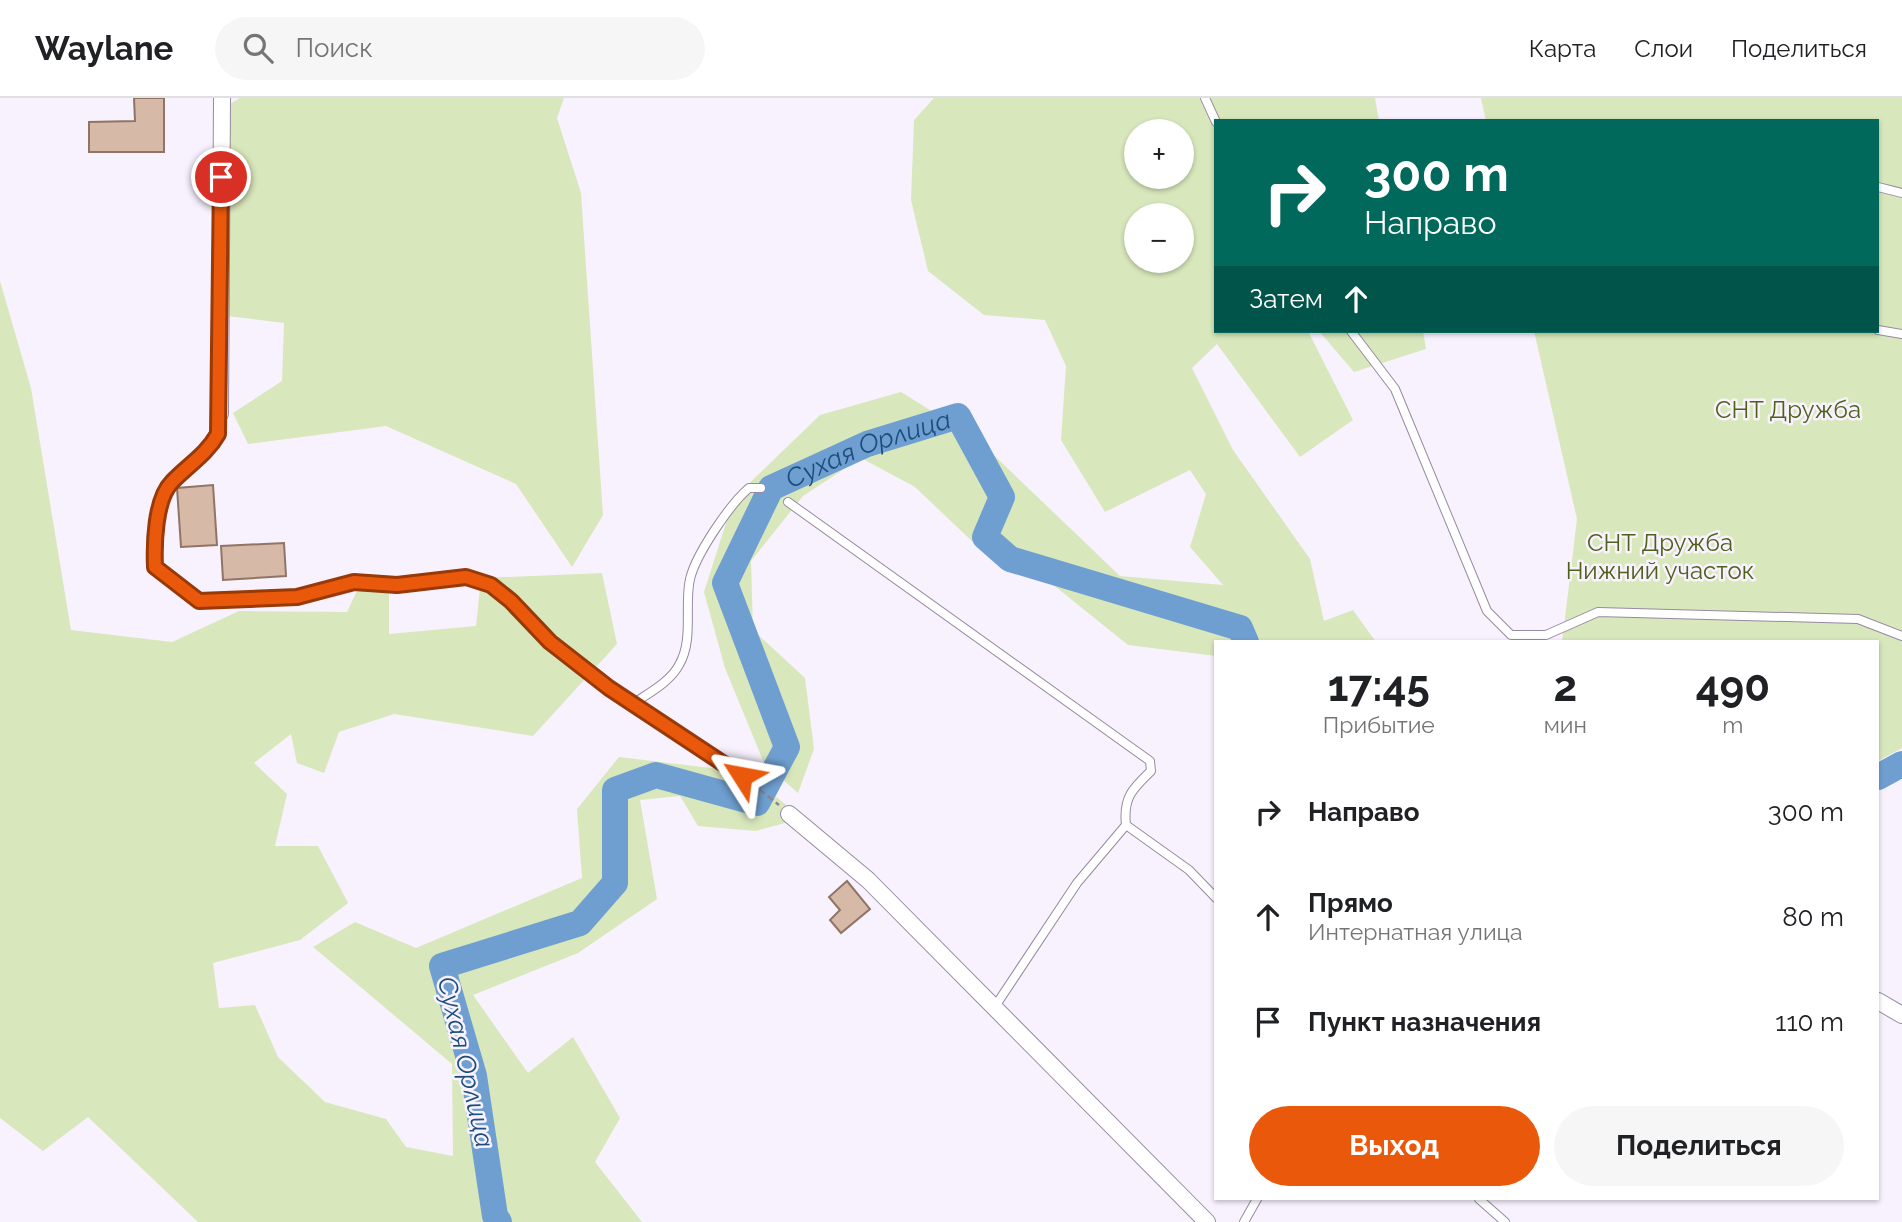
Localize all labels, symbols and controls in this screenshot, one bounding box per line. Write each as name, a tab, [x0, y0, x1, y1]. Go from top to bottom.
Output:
search box	[215, 17, 705, 80]
text: Waylane	[35, 29, 173, 68]
icon: search	[239, 29, 277, 67]
text: Поиск	[295, 33, 373, 63]
text: Карта	[1529, 34, 1596, 63]
text: Слои	[1634, 34, 1693, 63]
text: Поделиться	[1731, 34, 1867, 63]
map controls	[1124, 119, 1194, 273]
button: +	[1124, 119, 1194, 189]
text: 300 m	[1364, 145, 1509, 202]
pin	[191, 147, 251, 207]
icon: right	[1249, 147, 1340, 238]
icon: arrive	[202, 158, 240, 196]
button: −	[1124, 203, 1194, 273]
text: Направо	[1364, 204, 1496, 241]
icon: ahead	[1337, 280, 1375, 318]
text: Затем	[1249, 284, 1323, 314]
park label: СНТ Дружба	[1715, 395, 1861, 424]
water label: Сухая Орлица	[781, 404, 954, 494]
park label: СНТ Дружба Нижний участок	[1566, 528, 1754, 585]
text: 17:45	[1328, 662, 1430, 711]
text: 2	[1553, 662, 1577, 711]
text: 490	[1696, 662, 1770, 711]
text: Прибытие	[1323, 711, 1435, 738]
text: мин	[1544, 711, 1587, 738]
text: m	[1722, 711, 1743, 738]
position arrow	[705, 739, 779, 813]
icon: right	[1249, 793, 1287, 831]
text: Направо	[1308, 797, 1419, 827]
text: 300 m	[1768, 797, 1844, 827]
text: Прямо	[1308, 888, 1393, 918]
icon: ahead	[1249, 898, 1287, 936]
text: 80 m	[1782, 902, 1844, 932]
text: Интернатная улица	[1308, 918, 1522, 945]
water label: Сухая Орлица	[432, 974, 500, 1150]
icon: arrive	[1249, 1003, 1287, 1041]
text: Пункт назначения	[1308, 1007, 1541, 1037]
text: 110 m	[1775, 1007, 1844, 1037]
button: Выход	[1249, 1106, 1540, 1186]
button: Поделиться	[1554, 1106, 1844, 1186]

